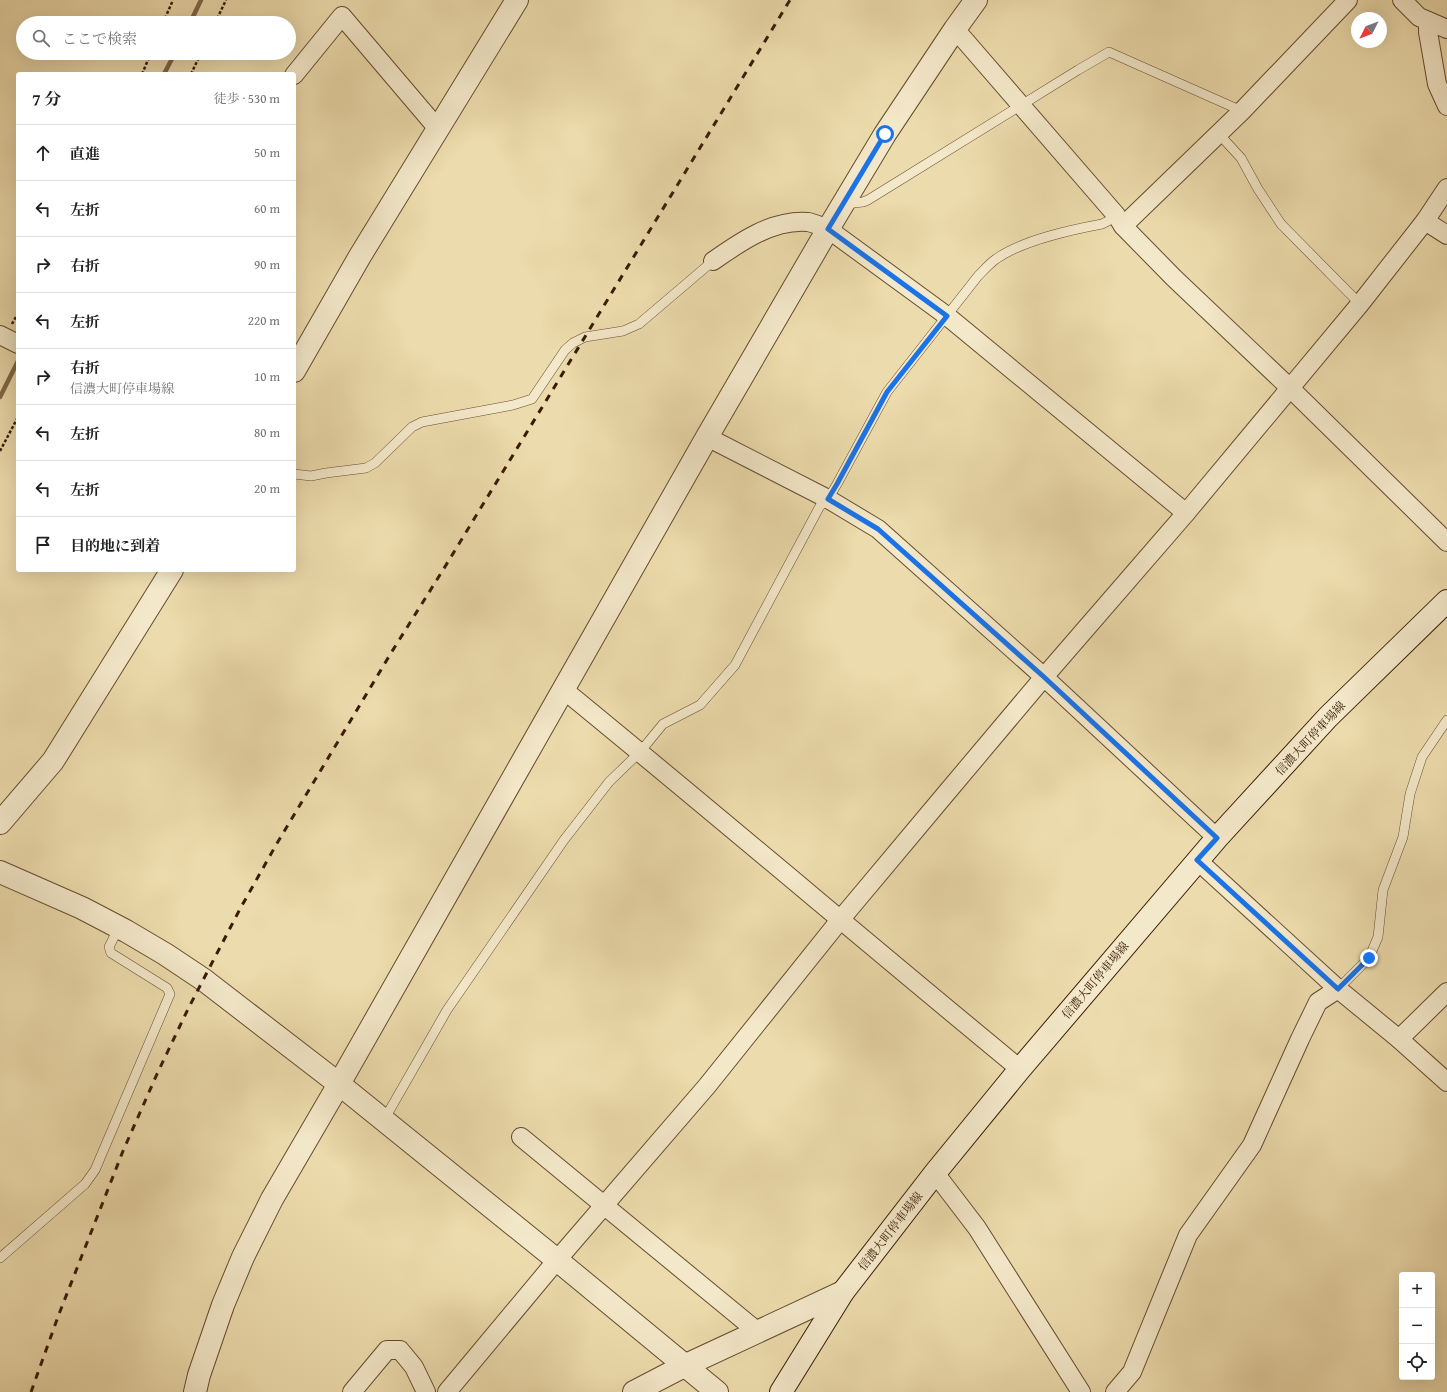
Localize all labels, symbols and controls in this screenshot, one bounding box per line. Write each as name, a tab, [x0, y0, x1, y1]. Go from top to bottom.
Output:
north arrow	[1351, 12, 1387, 48]
search box	[16, 16, 296, 60]
icon: search	[30, 27, 52, 49]
text: ここで検索	[62, 28, 137, 49]
text: 7 分	[32, 86, 62, 111]
text: 徒歩 · 530 m	[214, 89, 280, 108]
route start	[876, 125, 894, 143]
icon: ahead	[32, 142, 54, 164]
text: 直進	[70, 143, 100, 164]
text: 50 m	[254, 143, 280, 162]
icon: left	[32, 198, 54, 220]
text: 左折	[70, 199, 100, 220]
text: 60 m	[254, 199, 280, 218]
icon: right	[32, 254, 54, 276]
text: 右折	[70, 255, 100, 276]
text: 90 m	[254, 255, 280, 274]
icon: left	[32, 310, 54, 332]
text: 左折	[70, 311, 100, 332]
text: 220 m	[248, 311, 280, 330]
text: 右折	[70, 357, 100, 378]
icon: right	[32, 366, 54, 388]
text: 10 m	[254, 367, 280, 386]
text: 信濃大町停車場線	[70, 379, 174, 398]
icon: left	[32, 422, 54, 444]
text: 左折	[70, 423, 100, 444]
text: 80 m	[254, 423, 280, 442]
icon: left	[32, 478, 54, 500]
text: 左折	[70, 479, 100, 500]
text: 20 m	[254, 479, 280, 498]
icon: arrive	[32, 534, 54, 556]
text: 目的地に到着	[70, 535, 160, 556]
street label: 信濃大町停車場線	[1271, 697, 1349, 779]
street label: 信濃大町停車場線	[1058, 938, 1132, 1022]
route end	[1360, 949, 1378, 967]
street label: 信濃大町停車場線	[854, 1188, 926, 1274]
map controls	[1399, 1272, 1435, 1380]
button: +	[1399, 1272, 1435, 1308]
button: −	[1399, 1308, 1435, 1344]
button: locate	[1399, 1344, 1435, 1380]

